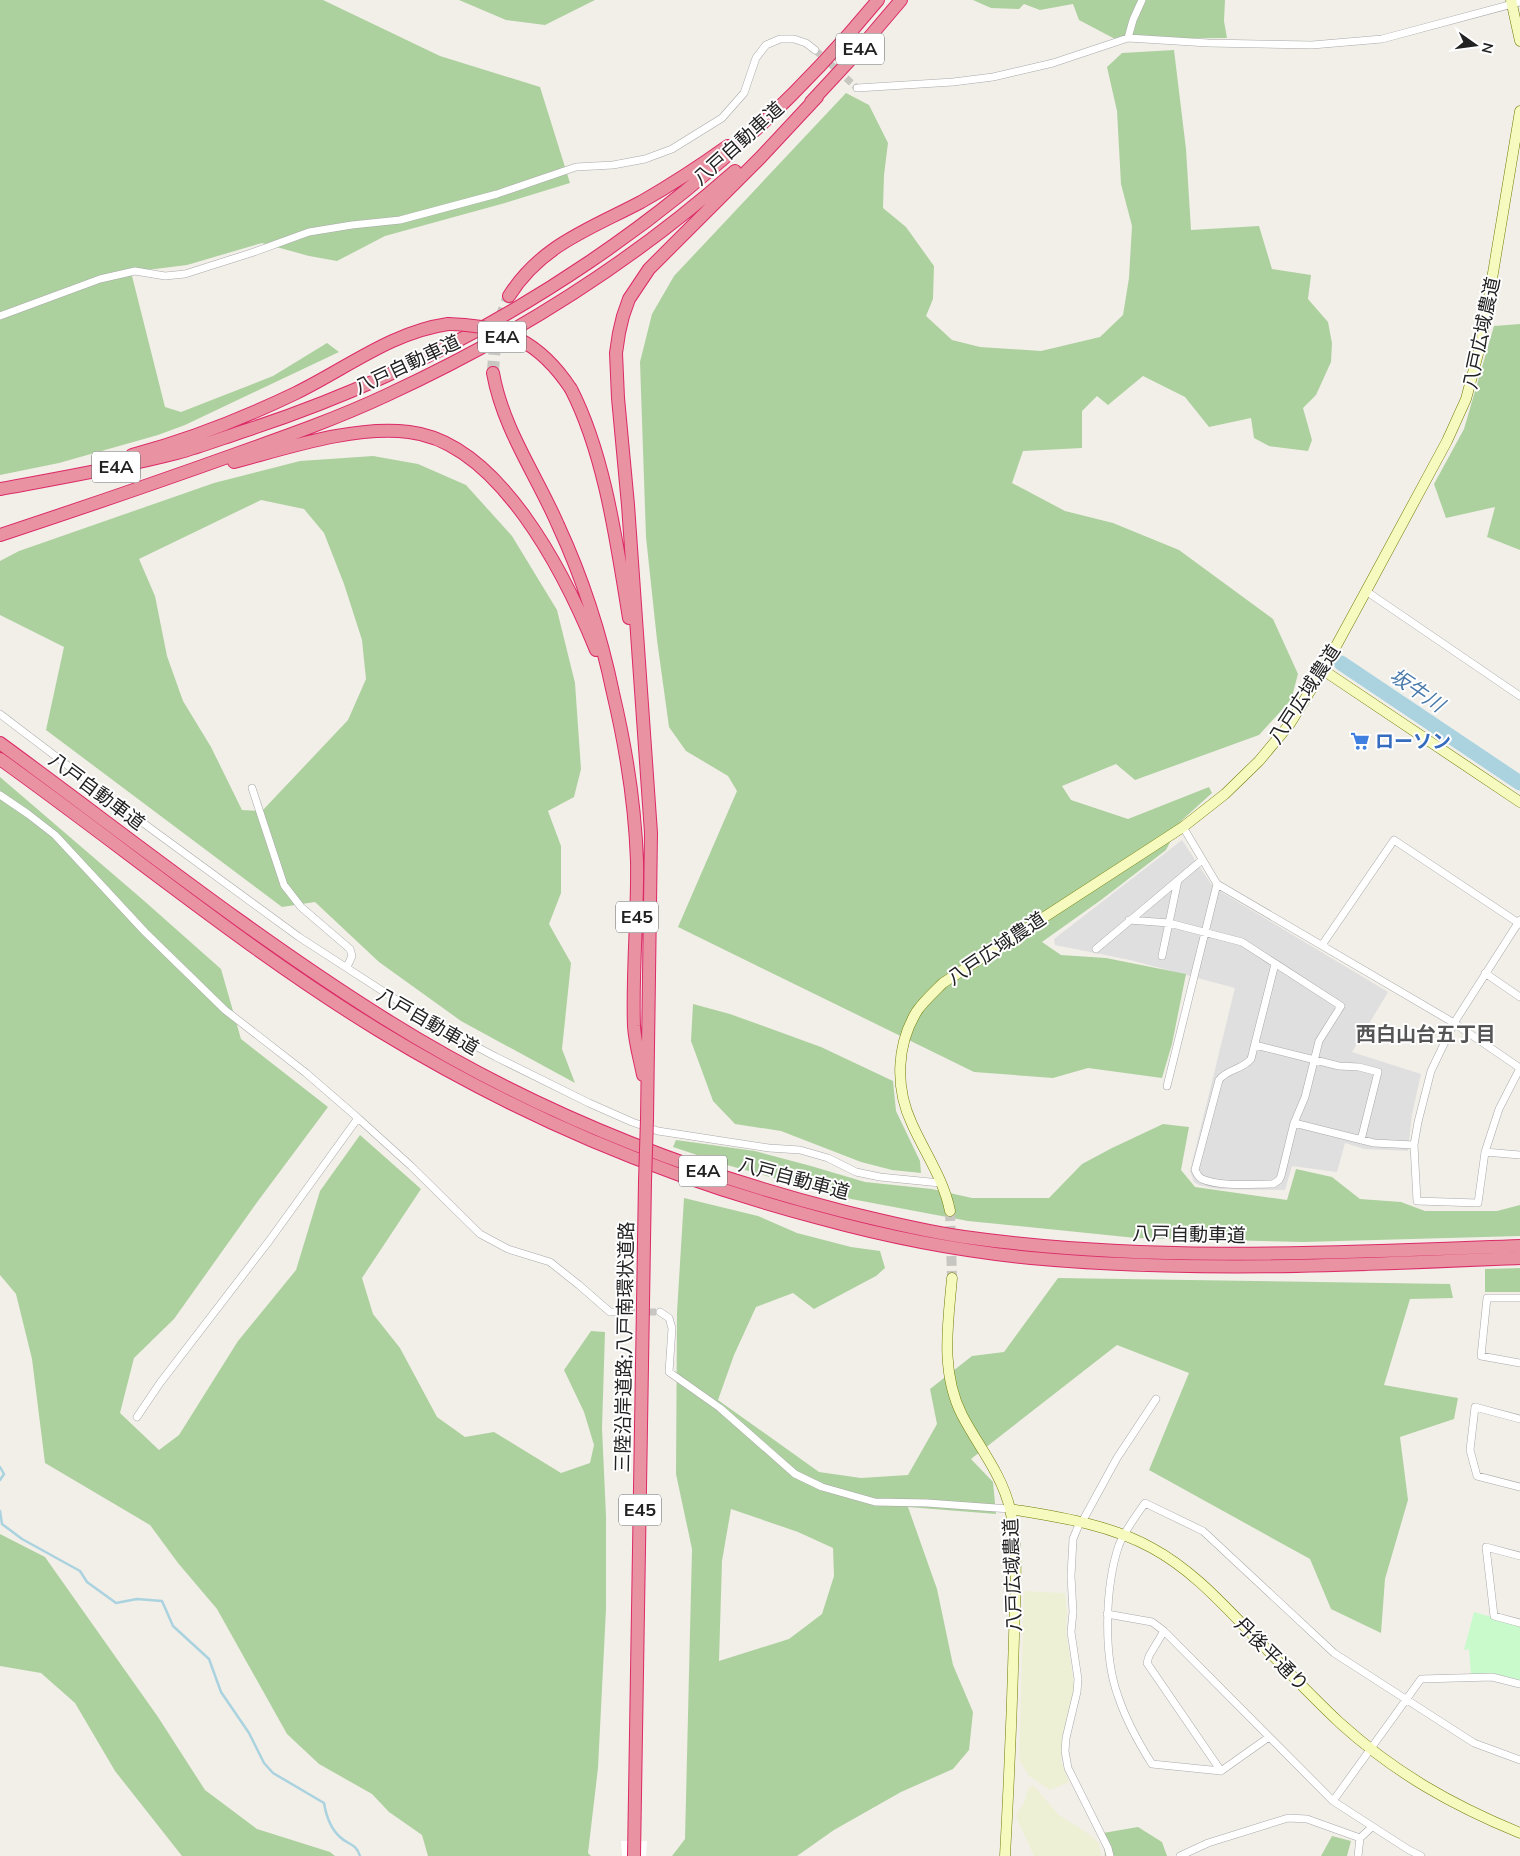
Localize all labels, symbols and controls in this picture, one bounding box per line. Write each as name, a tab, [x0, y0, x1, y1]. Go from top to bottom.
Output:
north arrow	[1450, 20, 1500, 70]
road number: E4A	[836, 34, 884, 64]
text: N	[1478, 41, 1498, 55]
street label: 八戸自動車道	[688, 96, 788, 190]
street label: 八戸広域農道	[1457, 275, 1505, 391]
road number: E4A	[478, 322, 526, 352]
street label: 八戸自動車道	[350, 329, 464, 399]
road number: E4A	[92, 452, 140, 482]
street label: 八戸広域農道	[1263, 640, 1345, 748]
water label: 坂牛川	[1385, 662, 1451, 718]
place label: ローソン	[1375, 729, 1451, 753]
supermarket icon: ローソン	[1349, 730, 1371, 752]
street label: 八戸自動車道	[44, 747, 150, 835]
road number: E45	[616, 902, 658, 932]
street label: 八戸広域農道	[942, 906, 1050, 990]
street label: 八戸自動車道	[373, 982, 483, 1060]
district label: 西白山台五丁目	[1356, 1021, 1496, 1046]
street label: 八戸自動車道	[736, 1152, 852, 1204]
road number: E4A	[679, 1156, 727, 1186]
street label: 三陸沿岸道路;八戸南環状道路	[610, 1221, 638, 1473]
street label: 八戸自動車道	[1132, 1221, 1246, 1247]
road number: E45	[619, 1494, 661, 1526]
street label: 八戸広域農道	[998, 1518, 1026, 1632]
street label: 丹後平通り	[1230, 1612, 1314, 1696]

